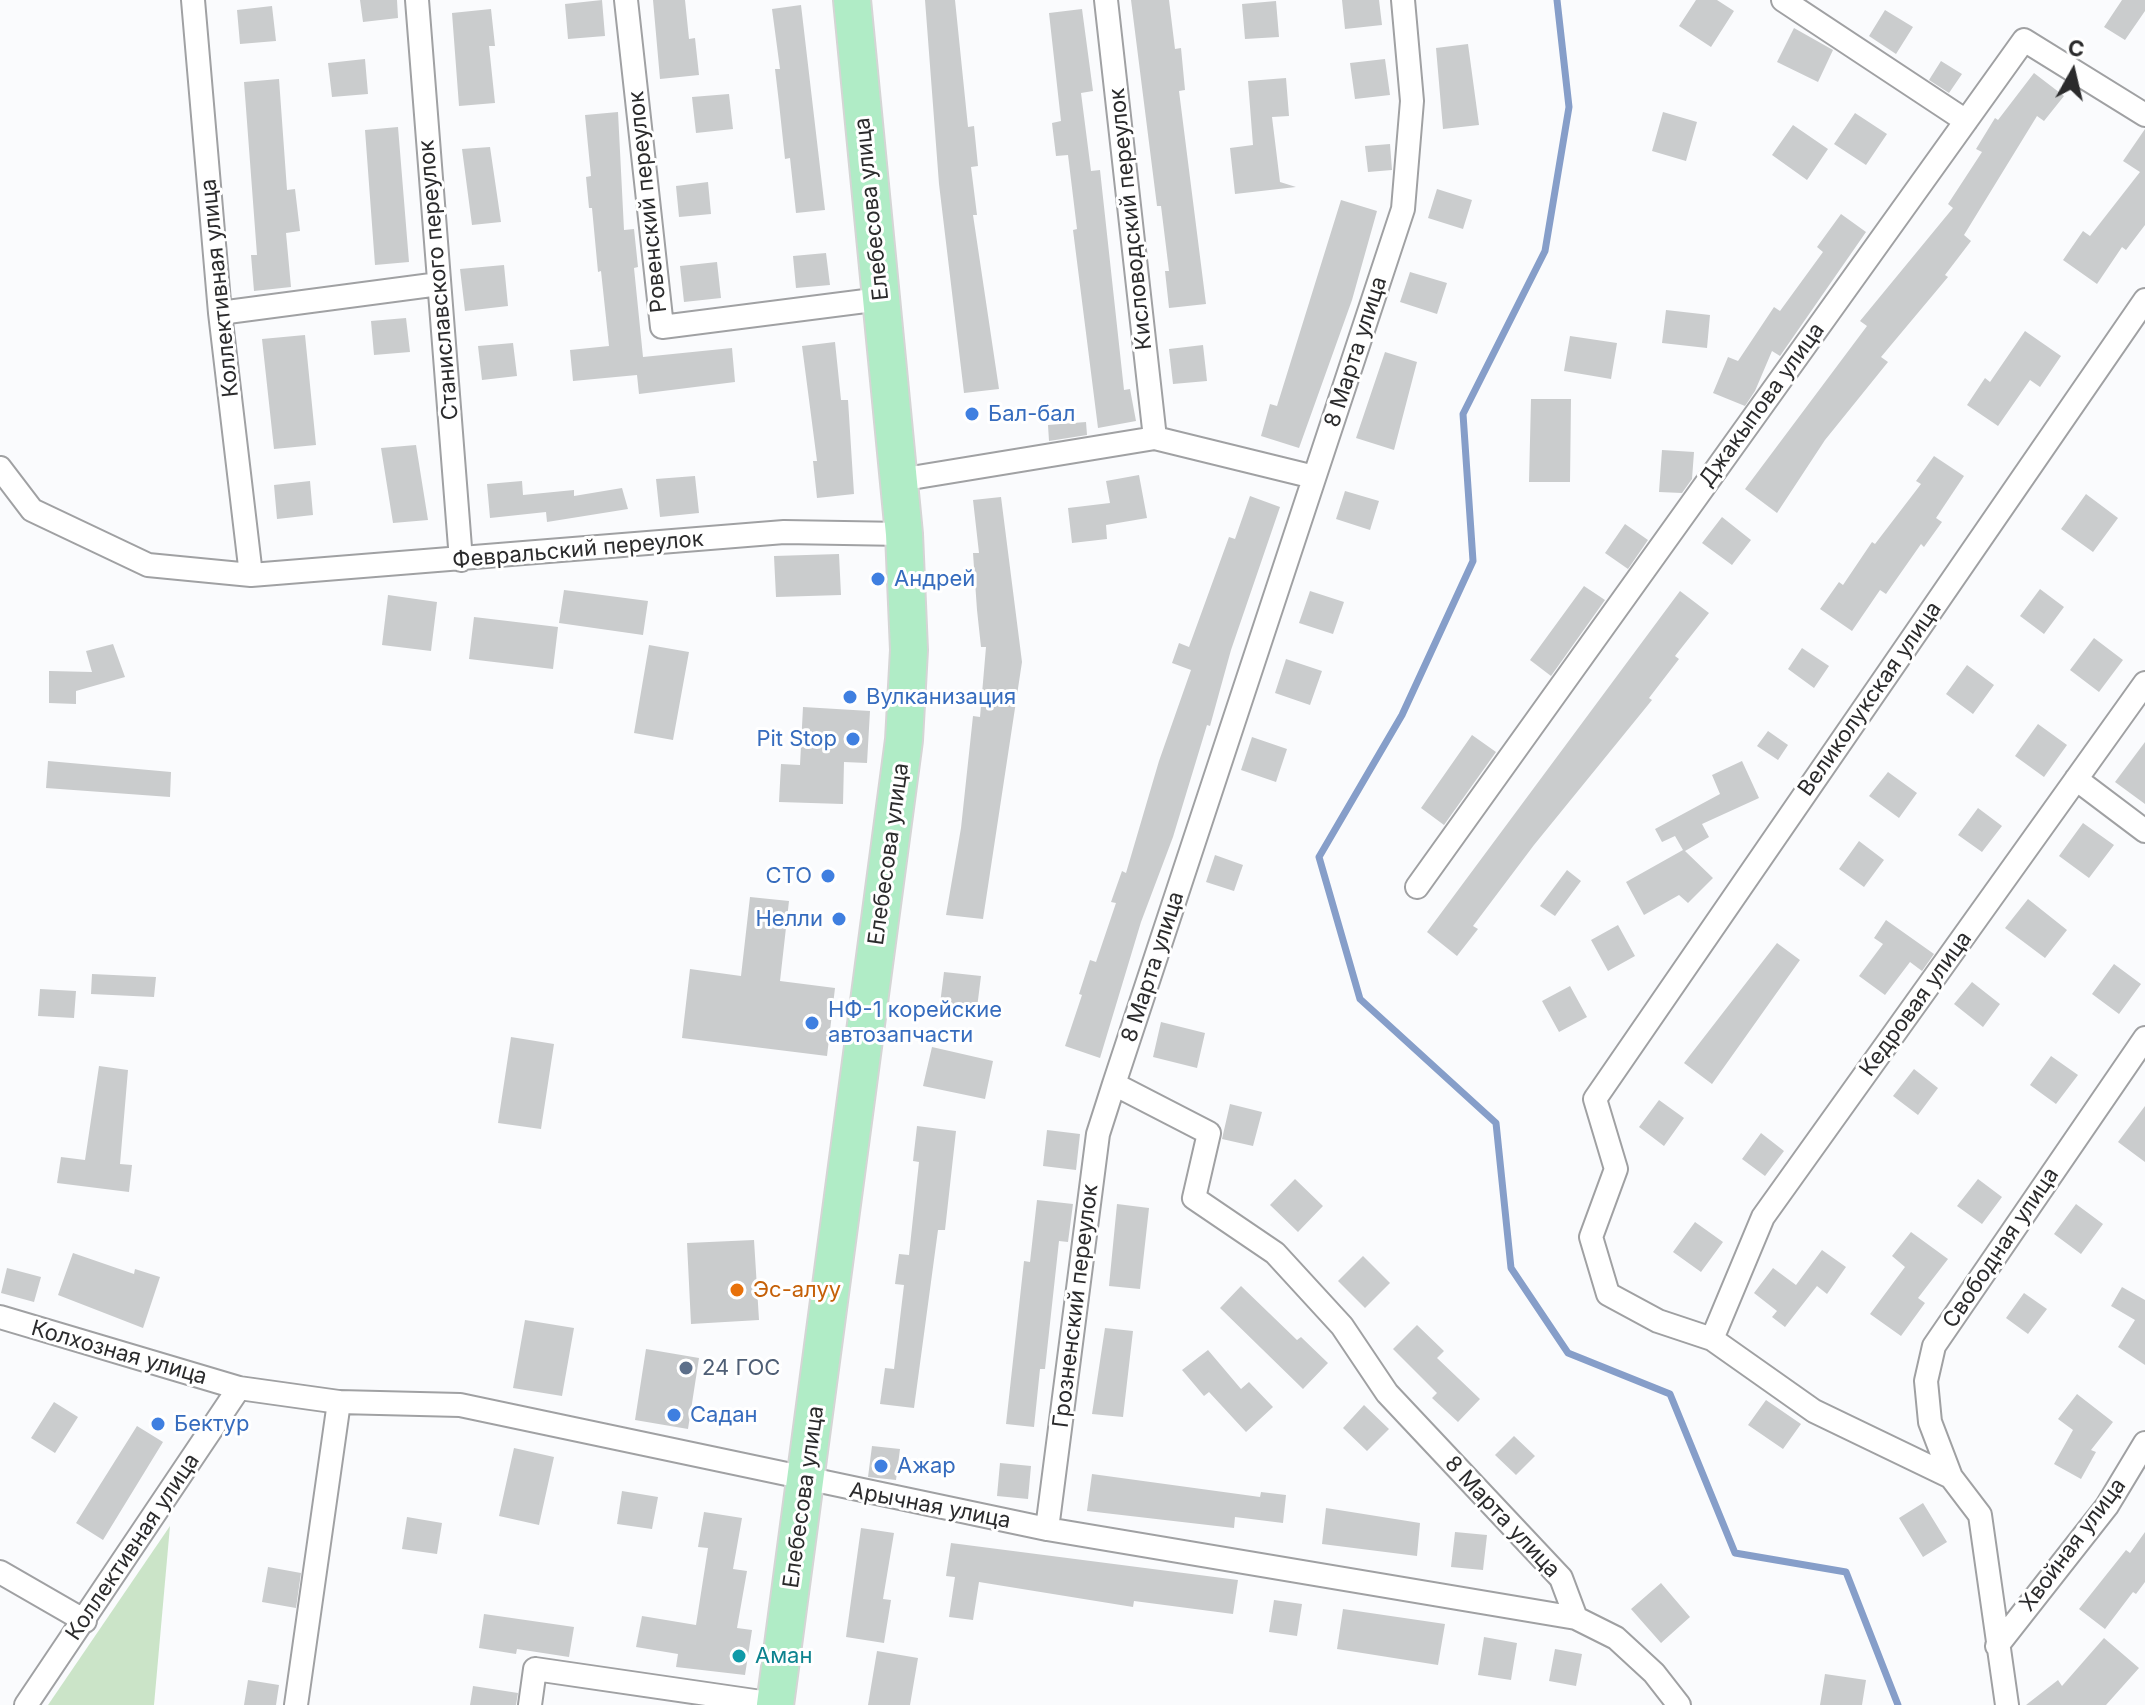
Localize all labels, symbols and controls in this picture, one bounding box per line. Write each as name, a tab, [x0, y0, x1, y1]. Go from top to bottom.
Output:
north arrow	[2033, 32, 2113, 112]
text: С	[2066, 34, 2086, 62]
street label: Кисловодский переулок	[1104, 87, 1158, 351]
street label: Ровенский переулок	[623, 90, 673, 314]
street label: Елебесова улица	[849, 116, 895, 302]
street label: Станиславского переулок	[414, 139, 464, 421]
street label: Коллективная улица	[195, 177, 245, 399]
street label: 8 Марта улица	[1319, 273, 1393, 431]
street label: Джакыпова улица	[1694, 318, 1830, 492]
place label: Бал-бал	[988, 401, 1075, 427]
marker: Бал-бал	[963, 405, 981, 423]
street label: Февральский переулок	[451, 526, 705, 574]
place label: Андрей	[894, 566, 975, 592]
marker: Андрей	[869, 570, 887, 588]
street label: Великолукская улица	[1793, 597, 1947, 801]
place label: Вулканизация	[866, 684, 1016, 710]
marker: Вулканизация	[841, 688, 859, 706]
place label: Pit Stop	[756, 726, 837, 752]
marker: Pit Stop	[844, 730, 862, 748]
street label: Елебесова улица	[863, 761, 915, 947]
place label: СТО	[766, 863, 812, 889]
marker: СТО	[819, 867, 837, 885]
street label: 8 Марта улица	[1116, 888, 1190, 1046]
place label: Нелли	[756, 906, 823, 932]
marker: Нелли	[830, 910, 848, 928]
street label: Кедровая улица	[1855, 926, 1977, 1082]
place label: НФ-1 корейские автозапчасти	[828, 997, 1002, 1048]
marker: НФ-1 корейские автозапчасти	[803, 1014, 821, 1032]
street label: Свободная улица	[1937, 1163, 2065, 1333]
street label: Грозненский переулок	[1048, 1183, 1104, 1429]
place label: Эс-алуу	[753, 1277, 841, 1303]
marker: Эс-алуу	[728, 1281, 746, 1299]
street label: Колхозная улица	[28, 1315, 210, 1391]
place label: 24 ГОС	[702, 1355, 780, 1381]
marker: 24 ГОС	[677, 1359, 695, 1377]
place label: Садан	[690, 1402, 758, 1428]
street label: Елебесова улица	[778, 1404, 830, 1590]
marker: Садан	[665, 1406, 683, 1424]
place label: Бектур	[174, 1411, 249, 1437]
marker: Бектур	[149, 1415, 167, 1433]
street label: Коллективная улица	[61, 1449, 205, 1645]
street label: 8 Марта улица	[1439, 1451, 1565, 1583]
place label: Ажар	[897, 1453, 956, 1479]
marker: Ажар	[872, 1457, 890, 1475]
street label: Хвойная улица	[2014, 1473, 2132, 1617]
street label: Арычная улица	[847, 1477, 1013, 1535]
place label: Аман	[755, 1643, 812, 1669]
marker: Аман	[730, 1647, 748, 1665]

